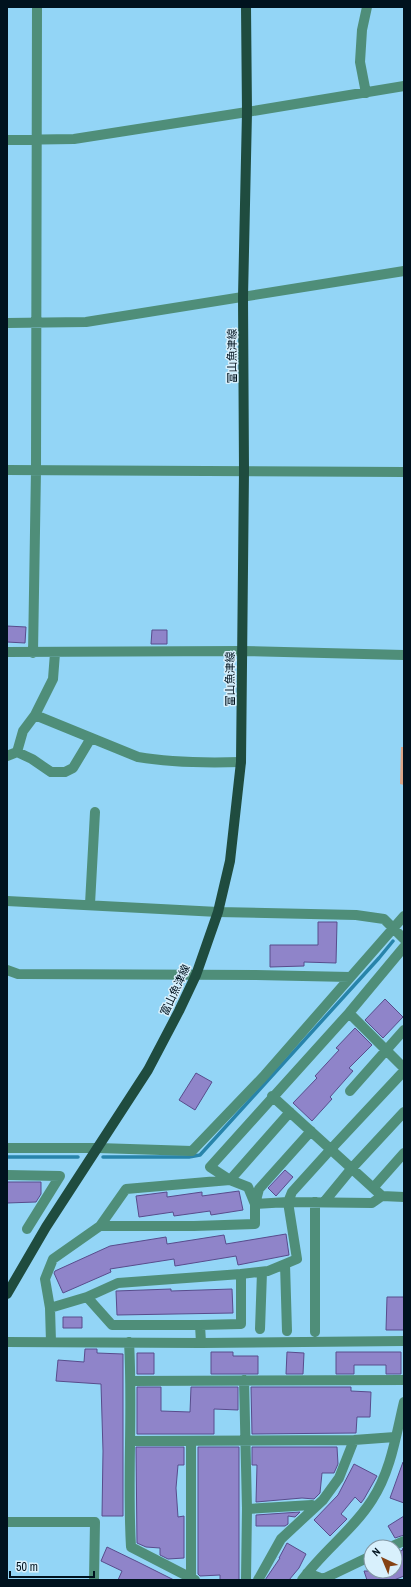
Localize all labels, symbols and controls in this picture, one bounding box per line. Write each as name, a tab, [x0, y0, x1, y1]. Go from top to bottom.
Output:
street label: 富山魚津線	[225, 329, 239, 384]
street label: 富山魚津線	[223, 652, 237, 707]
street label: 富山魚津線	[157, 962, 193, 1018]
north arrow	[363, 1539, 403, 1579]
text: N	[369, 1545, 383, 1559]
scale bar	[10, 1553, 94, 1579]
text: 50 m	[16, 1559, 38, 1575]

